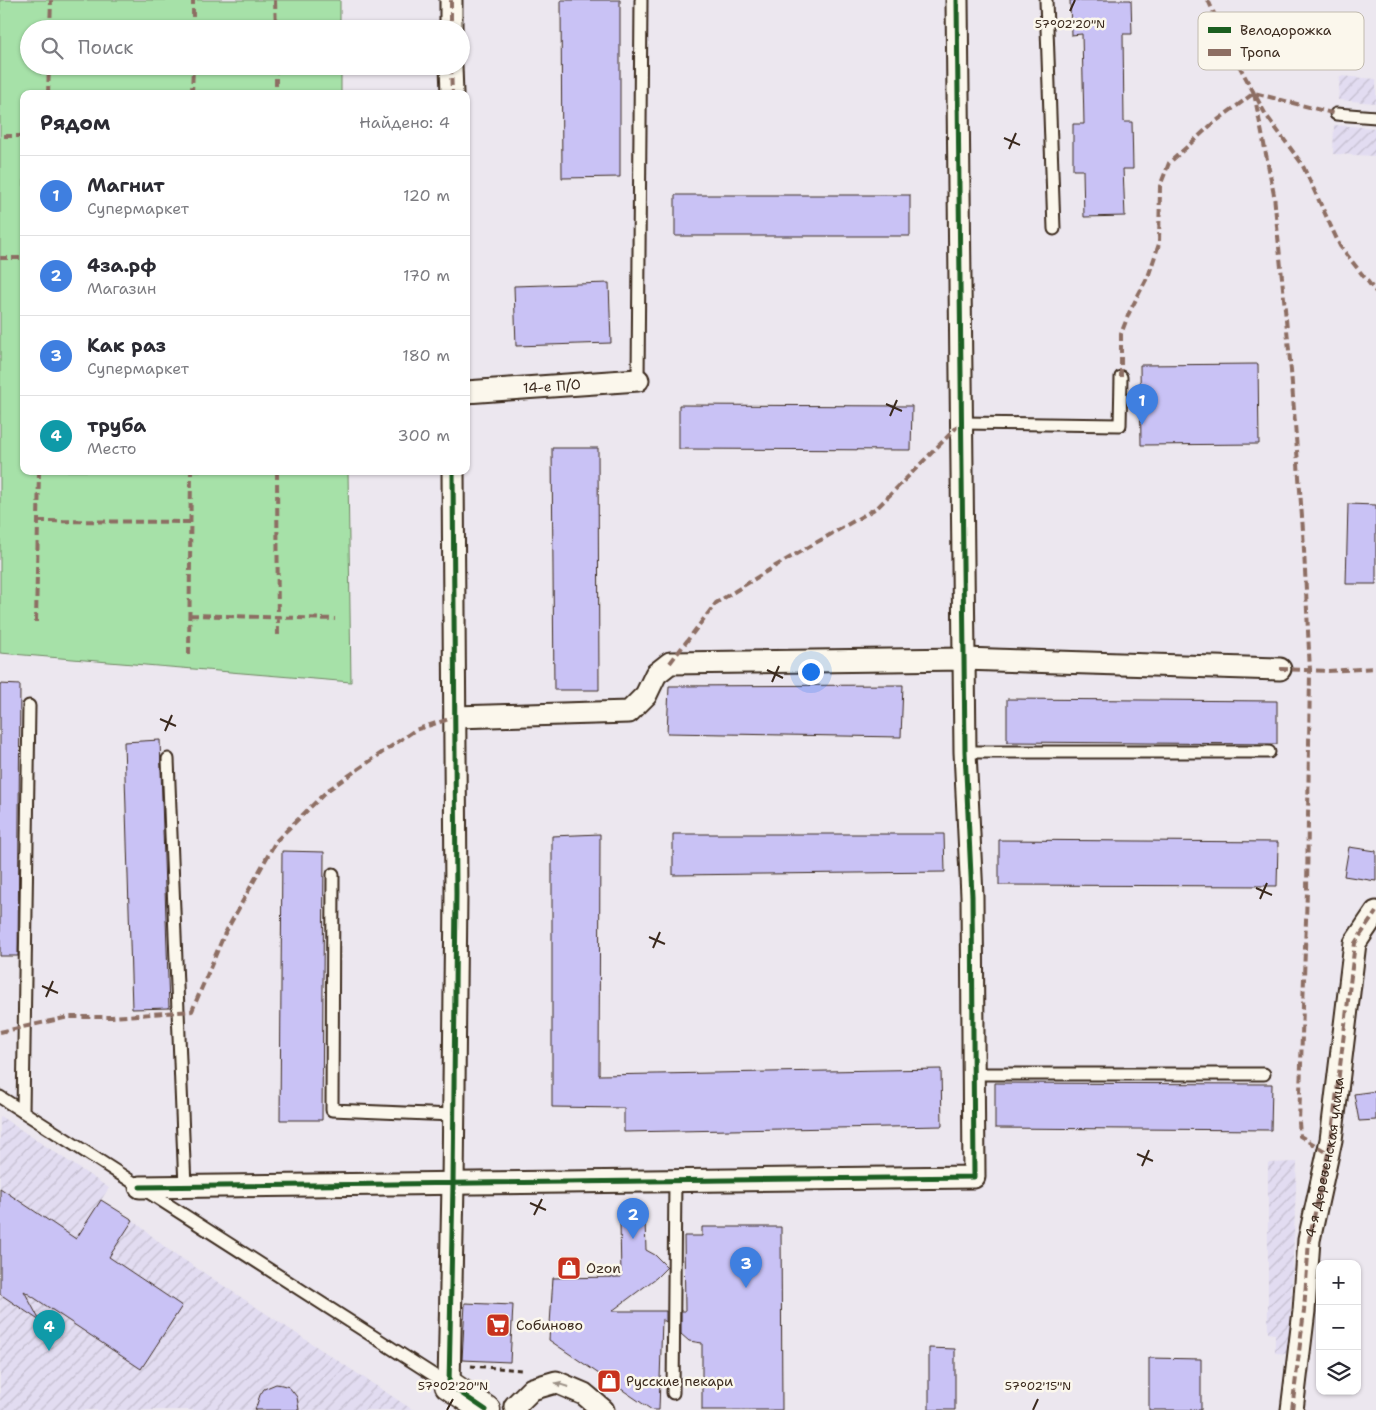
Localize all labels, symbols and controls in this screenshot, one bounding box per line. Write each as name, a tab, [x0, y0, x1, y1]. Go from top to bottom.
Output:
legend	[1198, 12, 1364, 70]
text: 57°02'20"N	[1035, 16, 1105, 32]
search box	[20, 20, 470, 75]
text: Велодорожка	[1240, 21, 1332, 39]
icon: search	[38, 34, 66, 62]
text: Поиск	[78, 35, 133, 60]
text: Тропа	[1240, 43, 1281, 61]
text: Рядом	[40, 109, 110, 137]
text: Найдено: 4	[359, 112, 450, 133]
text: Магнит	[87, 173, 165, 198]
text: 1	[52, 185, 60, 206]
text: 120 m	[403, 185, 450, 206]
text: Супермаркет	[87, 198, 189, 219]
text: 4за.рф	[87, 253, 156, 278]
text: 2	[50, 265, 62, 286]
text: 170 m	[403, 265, 450, 286]
text: Магазин	[87, 278, 156, 299]
text: Как раз	[87, 333, 166, 358]
text: 3	[50, 345, 62, 366]
text: 180 m	[402, 345, 450, 366]
text: Супермаркет	[87, 358, 189, 379]
street label: 14-е П/О	[522, 375, 581, 397]
pin: 1	[1126, 384, 1158, 425]
text: труба	[87, 413, 146, 438]
text: 4	[50, 425, 62, 446]
text: 300 m	[398, 425, 450, 446]
text: Место	[87, 438, 137, 459]
your location	[798, 659, 824, 685]
street label: 4-я Деревенская улица	[1301, 1076, 1348, 1239]
pin: 2	[617, 1198, 649, 1239]
pin: 3	[730, 1247, 762, 1288]
shop icon: Ozon	[556, 1255, 582, 1281]
place label: Ozon	[586, 1259, 621, 1277]
map controls	[1316, 1260, 1361, 1395]
button: +	[1316, 1260, 1361, 1305]
button: −	[1316, 1305, 1361, 1350]
pin: 4	[33, 1310, 65, 1351]
supermarket icon: Собиново	[485, 1312, 511, 1338]
place label: Собиново	[516, 1316, 583, 1334]
button: layers	[1316, 1350, 1361, 1395]
shop icon: Русские пекари	[596, 1368, 622, 1394]
place label: Русские пекари	[626, 1372, 733, 1390]
text: 57°02'20"N	[418, 1378, 488, 1394]
text: 57°02'15"N	[1005, 1378, 1071, 1394]
one-way arrow	[555, 1381, 570, 1389]

